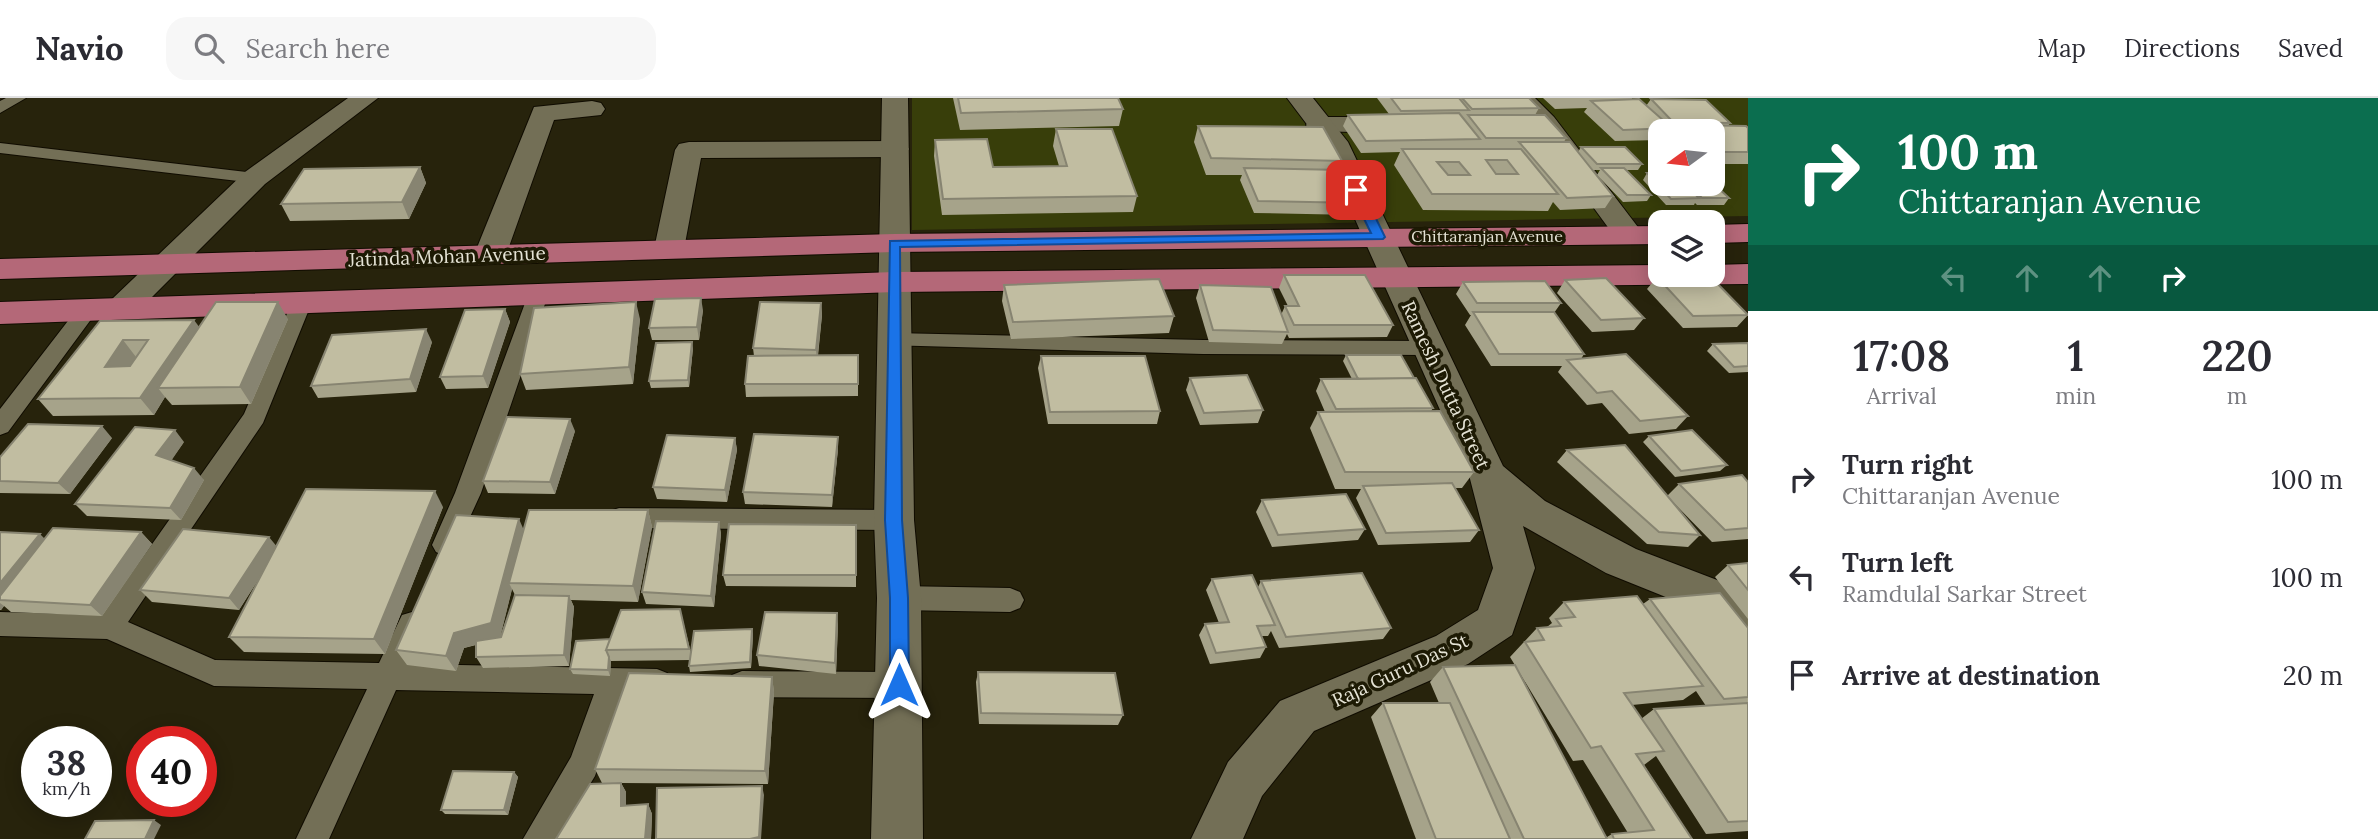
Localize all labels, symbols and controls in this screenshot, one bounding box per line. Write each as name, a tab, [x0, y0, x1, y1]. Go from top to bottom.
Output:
search box	[166, 17, 656, 80]
text: Navio	[35, 27, 124, 69]
icon: search	[190, 29, 228, 67]
text: Search here	[246, 32, 390, 65]
text: Map	[2037, 33, 2086, 64]
text: Directions	[2124, 33, 2240, 64]
text: Saved	[2278, 33, 2343, 64]
north arrow	[1648, 119, 1726, 196]
map controls	[1648, 119, 1725, 287]
text: 100 m	[1898, 120, 2038, 182]
icon: right	[1783, 126, 1874, 217]
pin	[1326, 160, 1386, 220]
icon: arrive	[1337, 171, 1375, 209]
text: Chittaranjan Avenue	[1898, 181, 2201, 222]
button: layers	[1648, 210, 1725, 287]
street label: Chittaranjan Avenue	[1411, 226, 1563, 246]
street label: Jatinda Mohan Avenue	[347, 241, 546, 271]
icon: left	[1935, 259, 1973, 297]
icon: ahead	[2008, 259, 2046, 297]
icon: ahead	[2081, 259, 2119, 297]
icon: right	[2154, 259, 2192, 297]
street label: Ramesh Dutta Street	[1396, 297, 1496, 474]
text: 17:08	[1853, 329, 1950, 383]
text: 1	[2068, 329, 2084, 383]
text: 220	[2201, 329, 2273, 383]
text: Arrival	[1866, 381, 1937, 410]
text: min	[2055, 381, 2096, 410]
text: m	[2227, 381, 2247, 410]
text: Turn right	[1842, 448, 1973, 481]
icon: right	[1783, 460, 1821, 498]
text: 100 m	[2271, 463, 2343, 496]
text: Chittaranjan Avenue	[1842, 481, 2060, 510]
text: Turn left	[1842, 546, 1953, 579]
icon: left	[1783, 558, 1821, 596]
text: 100 m	[2271, 561, 2343, 594]
text: Ramdulal Sarkar Street	[1842, 579, 2087, 608]
street label: Raja Guru Das St	[1328, 628, 1473, 712]
position arrow	[862, 648, 936, 722]
icon: arrive	[1783, 656, 1821, 694]
text: Arrive at destination	[1842, 659, 2100, 692]
text: 20 m	[2283, 659, 2343, 692]
speed limit sign: 40	[126, 726, 217, 817]
text: 38	[47, 740, 86, 785]
text: km/h	[42, 777, 91, 800]

